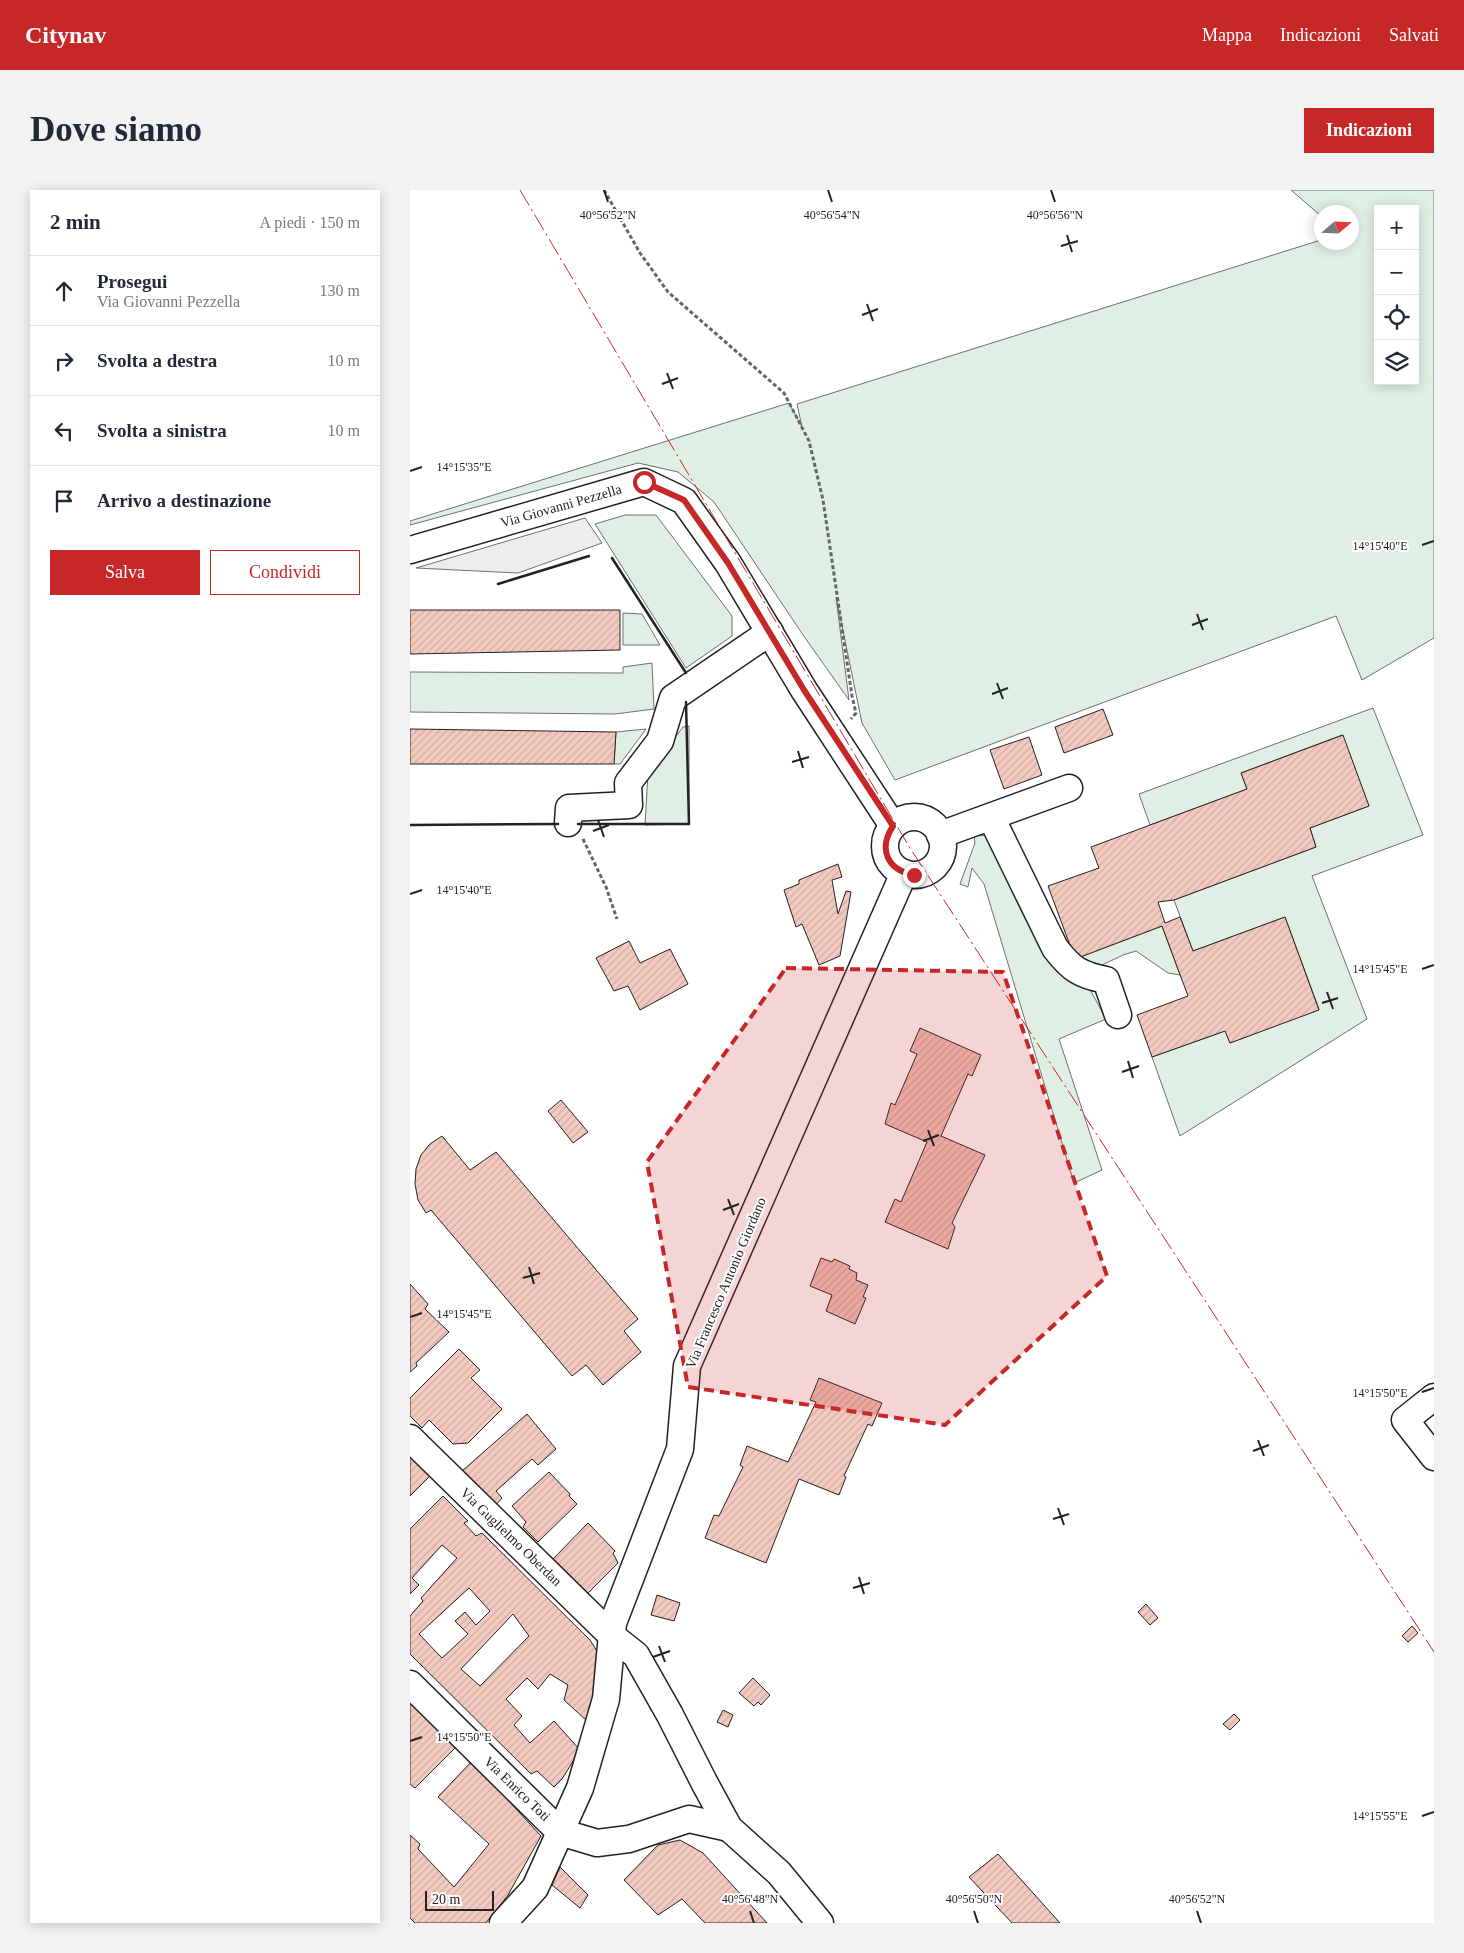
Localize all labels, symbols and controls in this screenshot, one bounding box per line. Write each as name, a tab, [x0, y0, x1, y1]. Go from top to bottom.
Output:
text: Citynav	[25, 22, 106, 48]
text: Mappa	[1202, 25, 1252, 45]
text: Indicazioni	[1280, 25, 1361, 45]
text: Salvati	[1389, 25, 1439, 45]
button: Indicazioni	[1304, 108, 1434, 153]
text: Dove siamo	[30, 110, 202, 149]
north arrow	[1314, 205, 1359, 250]
map controls	[1374, 205, 1419, 385]
button: +	[1374, 205, 1419, 250]
text: 40°56'52"N	[580, 208, 637, 222]
text: 40°56'54"N	[804, 208, 861, 222]
text: 40°56'56"N	[1027, 208, 1084, 222]
text: 2 min	[50, 210, 101, 234]
text: A piedi · 150 m	[260, 214, 360, 231]
button: −	[1374, 250, 1419, 295]
text: Prosegui	[97, 271, 167, 292]
icon: ahead	[50, 277, 78, 305]
text: 130 m	[320, 282, 360, 299]
text: Via Giovanni Pezzella	[97, 293, 240, 310]
button: locate	[1374, 295, 1419, 340]
button: layers	[1374, 340, 1419, 385]
icon: right	[50, 347, 78, 375]
text: Svolta a destra	[97, 350, 217, 371]
text: 10 m	[328, 352, 360, 369]
icon: left	[50, 417, 78, 445]
text: Svolta a sinistra	[97, 420, 227, 441]
text: 10 m	[328, 422, 360, 439]
text: 14°15'35"E	[436, 460, 492, 474]
route start	[633, 471, 656, 494]
street label: Via Giovanni Pezzella	[499, 481, 624, 530]
icon: arrive	[50, 487, 78, 515]
text: Arrivo a destinazione	[97, 490, 271, 511]
text: 14°15'40"E	[1352, 539, 1408, 553]
button: Salva	[50, 550, 200, 595]
button: Condividi	[210, 550, 360, 595]
route end	[903, 864, 926, 887]
text: 14°15'40"E	[436, 883, 492, 897]
text: 14°15'45"E	[1352, 962, 1408, 976]
street label: Via Francesco Antonio Giordano	[683, 1195, 769, 1371]
text: 14°15'45"E	[436, 1307, 492, 1321]
text: 14°15'50"E	[1352, 1386, 1408, 1400]
street label: Via Guglielmo Oberdan	[457, 1485, 565, 1589]
text: 14°15'50"E	[436, 1730, 492, 1744]
street label: Via Enrico Toti	[481, 1754, 553, 1824]
text: 14°15'55"E	[1352, 1809, 1408, 1823]
scale bar	[425, 1888, 494, 1911]
text: 20 m	[432, 1892, 460, 1907]
text: 40°56'48"N	[722, 1892, 779, 1906]
text: 40°56'50"N	[946, 1892, 1003, 1906]
text: 40°56'52"N	[1169, 1892, 1226, 1906]

